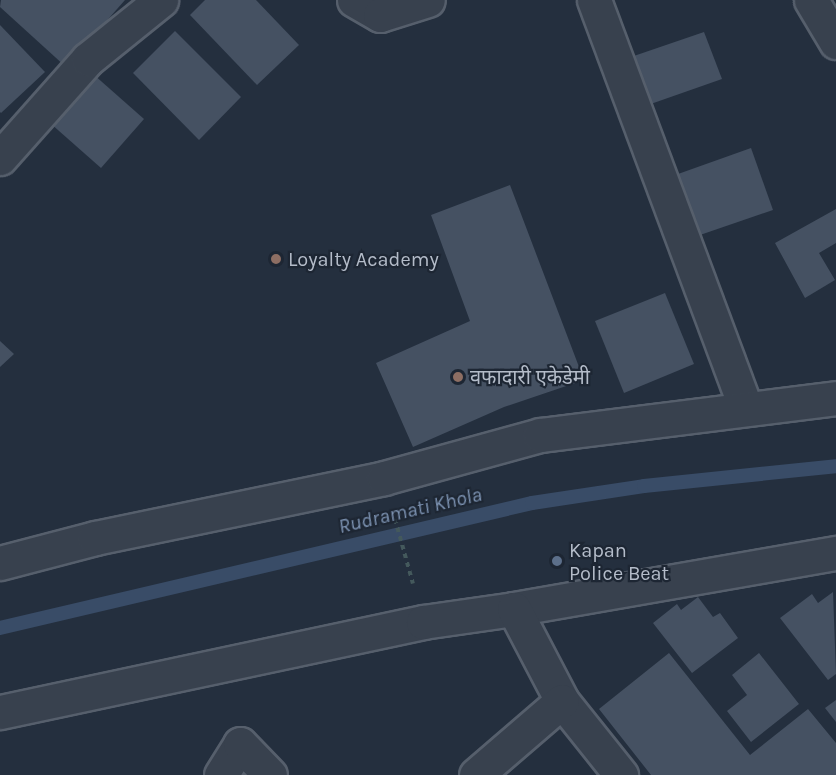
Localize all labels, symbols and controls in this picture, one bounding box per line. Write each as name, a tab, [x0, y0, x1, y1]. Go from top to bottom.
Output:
place label: Loyalty Academy	[288, 247, 439, 271]
marker: Loyalty Academy	[269, 252, 283, 266]
place label: वफादारी एकेडेमी	[470, 365, 590, 389]
marker: वफादारी एकेडेमी	[451, 370, 465, 384]
water label: Rudramati Khola	[336, 481, 484, 539]
place label: Kapan Police Beat	[569, 538, 669, 585]
marker: Kapan Police Beat	[550, 554, 564, 568]

